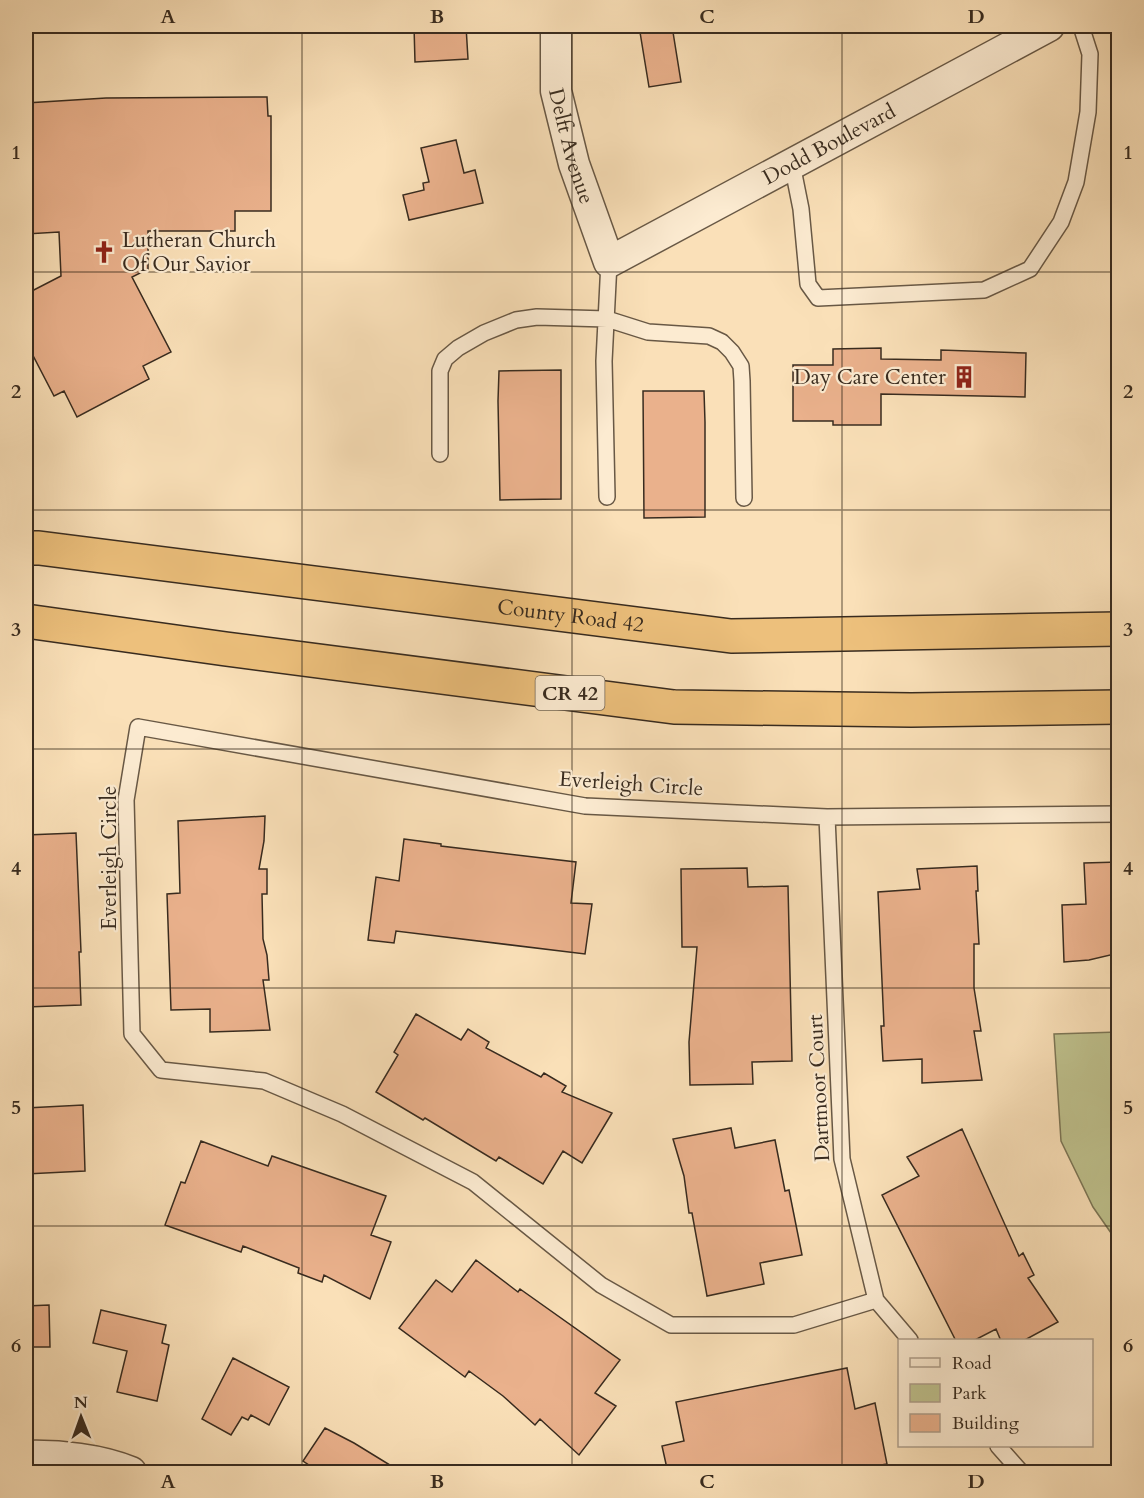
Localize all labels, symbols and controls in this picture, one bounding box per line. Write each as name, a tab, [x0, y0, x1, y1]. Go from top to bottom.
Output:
text: A	[160, 3, 176, 30]
text: B	[430, 3, 444, 30]
text: C	[699, 3, 715, 30]
text: D	[967, 3, 985, 30]
street label: Delft Avenue	[541, 85, 602, 208]
street label: Dodd Boulevard	[757, 96, 901, 191]
text: 1	[11, 139, 21, 166]
text: 1	[1123, 139, 1133, 166]
place label: Lutheran Church Of Our Savior	[122, 226, 277, 279]
church icon: Lutheran Church Of Our Savior	[91, 239, 117, 265]
place label: Day Care Center	[794, 363, 946, 392]
building icon: Day Care Center	[951, 364, 977, 390]
text: 2	[11, 378, 21, 405]
text: 2	[1123, 378, 1133, 405]
street label: County Road 42	[496, 592, 646, 639]
text: 3	[11, 616, 21, 643]
text: 3	[1123, 616, 1133, 643]
road number: CR 42	[536, 676, 604, 710]
street label: Everleigh Circle	[558, 764, 704, 804]
street label: Everleigh Circle	[95, 786, 124, 930]
text: 4	[11, 855, 21, 882]
text: 4	[1123, 855, 1133, 882]
street label: Dartmoor Court	[801, 1013, 837, 1162]
text: 5	[11, 1094, 21, 1121]
text: 5	[1123, 1094, 1133, 1121]
text: 6	[11, 1332, 21, 1359]
text: 6	[1123, 1332, 1133, 1359]
legend	[898, 1339, 1093, 1447]
text: Road	[952, 1351, 992, 1376]
text: Park	[952, 1381, 987, 1406]
north arrow	[51, 1387, 111, 1447]
text: N	[74, 1392, 88, 1414]
text: Building	[952, 1411, 1020, 1436]
text: A	[160, 1468, 176, 1495]
text: B	[430, 1468, 444, 1495]
text: C	[699, 1468, 715, 1495]
text: D	[967, 1468, 985, 1495]

